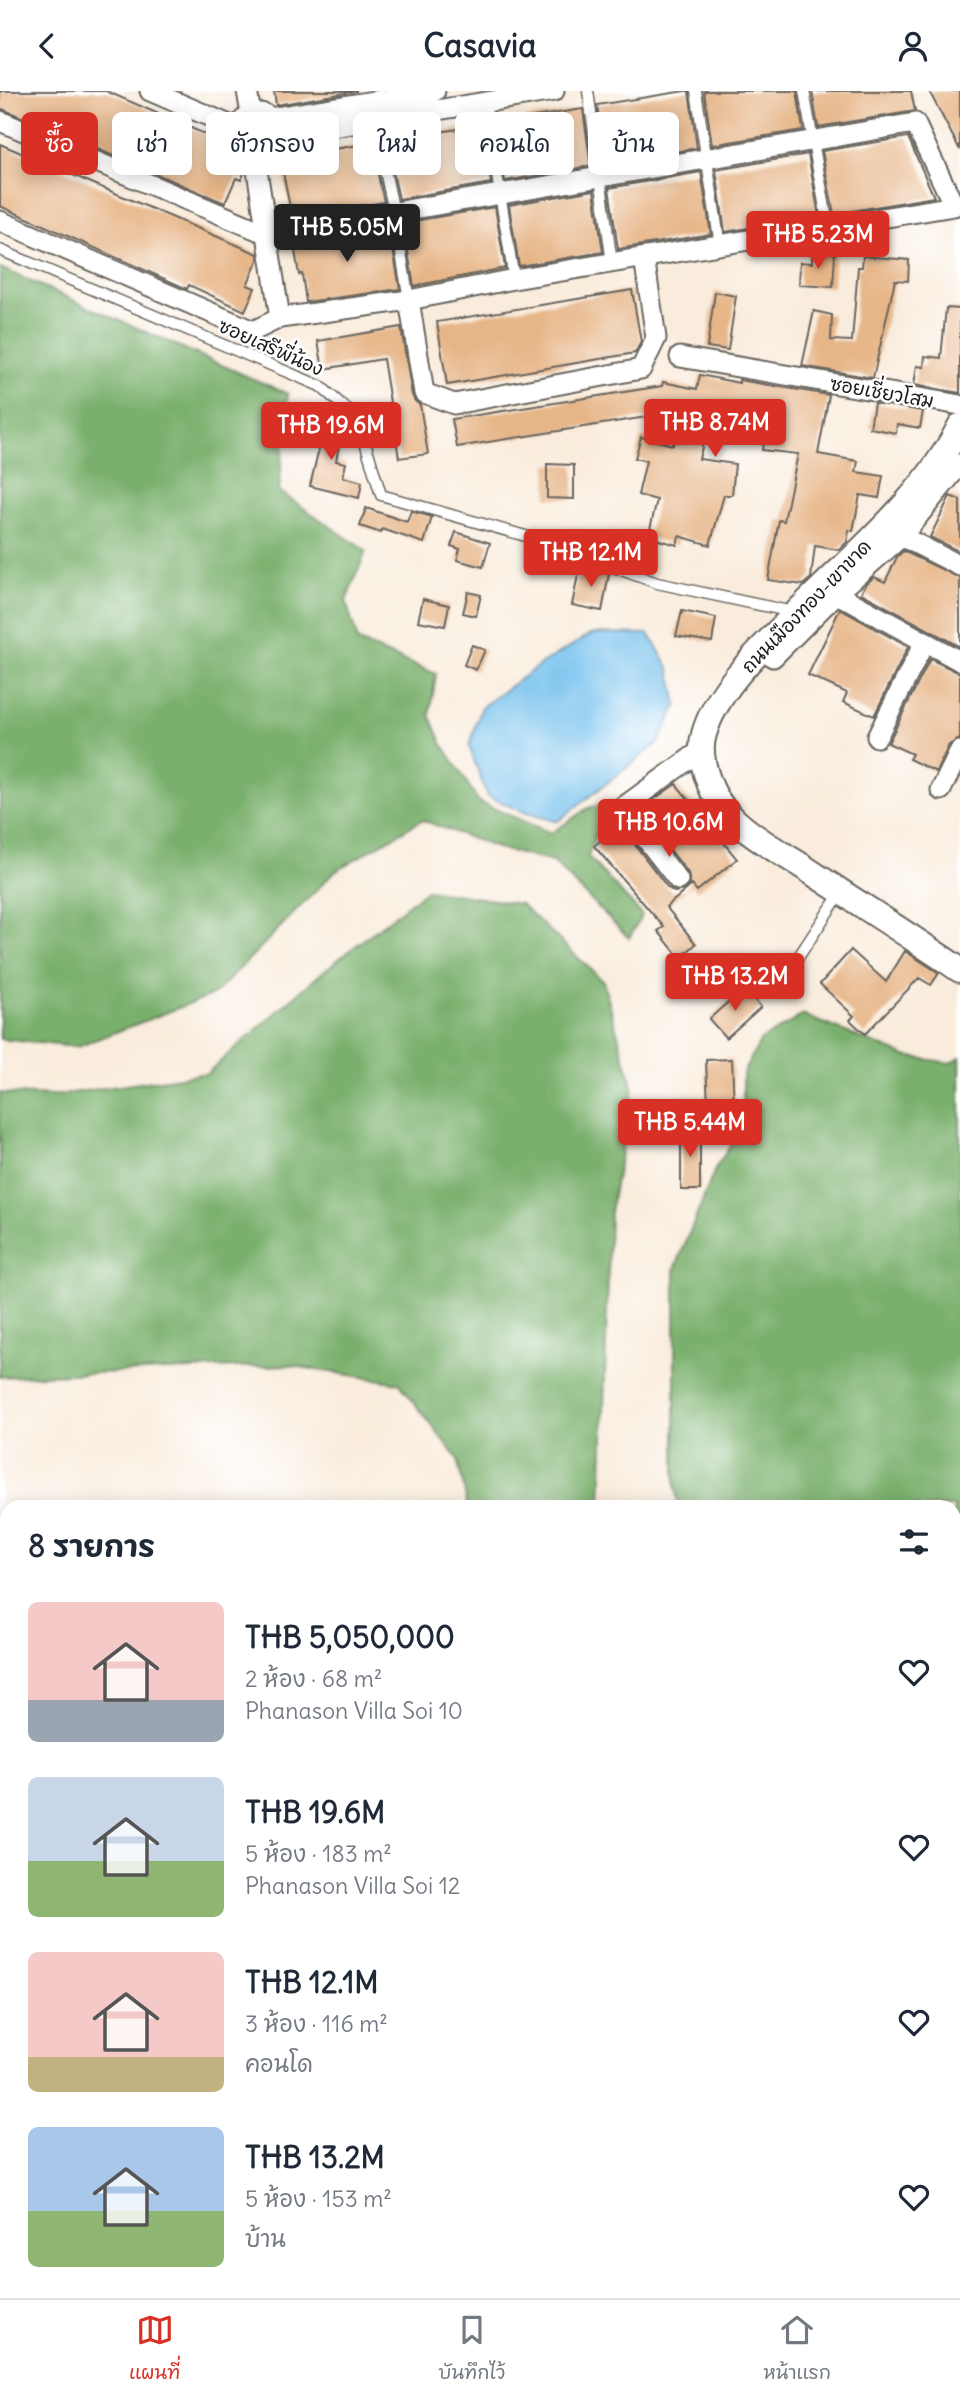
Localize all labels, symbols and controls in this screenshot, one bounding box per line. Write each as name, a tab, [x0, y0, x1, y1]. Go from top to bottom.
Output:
text: Casavia	[424, 25, 536, 66]
icon: back	[28, 27, 66, 65]
icon: person	[894, 27, 932, 65]
chip: ซื้อ	[21, 112, 98, 175]
chip: เช่า	[112, 112, 192, 175]
chip: ตัวกรอง	[206, 112, 339, 175]
chip: ใหม่	[353, 112, 441, 175]
chip: คอนโด	[455, 112, 574, 175]
chip: บ้าน	[588, 112, 679, 175]
pin: THB 5.05M	[267, 205, 427, 264]
pin: THB 5.23M	[738, 211, 898, 271]
text: THB 5.05M	[290, 212, 404, 241]
text: THB 5.23M	[762, 219, 874, 248]
street label: ซอยเสรีพี่น้อง	[215, 309, 329, 381]
street label: ซอยเชี่ยวโสม	[828, 366, 937, 413]
pin: THB 8.74M	[635, 399, 795, 459]
pin: THB 19.6M	[251, 403, 411, 462]
text: THB 8.74M	[660, 407, 770, 436]
text: THB 19.6M	[277, 410, 385, 439]
pin: THB 12.1M	[511, 529, 671, 589]
street label: ถนนเมืองทอง-เขาขาด	[736, 534, 876, 678]
text: THB 12.1M	[540, 537, 642, 566]
pin: THB 10.6M	[589, 799, 749, 859]
text: THB 10.6M	[614, 807, 724, 836]
pin: THB 13.2M	[655, 953, 815, 1013]
text: THB 13.2M	[681, 961, 789, 990]
pin: THB 5.44M	[610, 1100, 770, 1159]
text: THB 5.44M	[634, 1107, 746, 1136]
icon: filters	[895, 1523, 933, 1561]
text: 8 รายการ	[28, 1527, 155, 1565]
text: THB 5,050,000	[245, 1618, 455, 1656]
icon: home	[84, 1630, 168, 1714]
icon: heart	[895, 1653, 933, 1691]
text: 2 ห้อง · 68 m²	[245, 1664, 382, 1693]
text: Phanason Villa Soi 10	[245, 1696, 463, 1725]
text: THB 19.6M	[245, 1793, 385, 1831]
icon: home	[84, 1805, 168, 1889]
icon: heart	[895, 1828, 933, 1866]
text: 5 ห้อง · 183 m²	[245, 1839, 392, 1868]
text: Phanason Villa Soi 12	[245, 1871, 460, 1900]
text: THB 12.1M	[245, 1963, 379, 2001]
icon: home	[84, 1980, 168, 2064]
icon: heart	[895, 2003, 933, 2041]
text: 3 ห้อง · 116 m²	[245, 2009, 388, 2038]
text: คอนโด	[245, 2049, 313, 2078]
text: THB 13.2M	[245, 2138, 385, 2176]
icon: home	[84, 2155, 168, 2239]
icon: heart	[895, 2178, 933, 2216]
text: 5 ห้อง · 153 m²	[245, 2184, 392, 2213]
text: บ้าน	[245, 2224, 286, 2253]
tab: แผนที่	[129, 2311, 180, 2386]
tab: บันทึกไว้	[438, 2311, 505, 2386]
tab: หน้าแรก	[763, 2311, 831, 2386]

